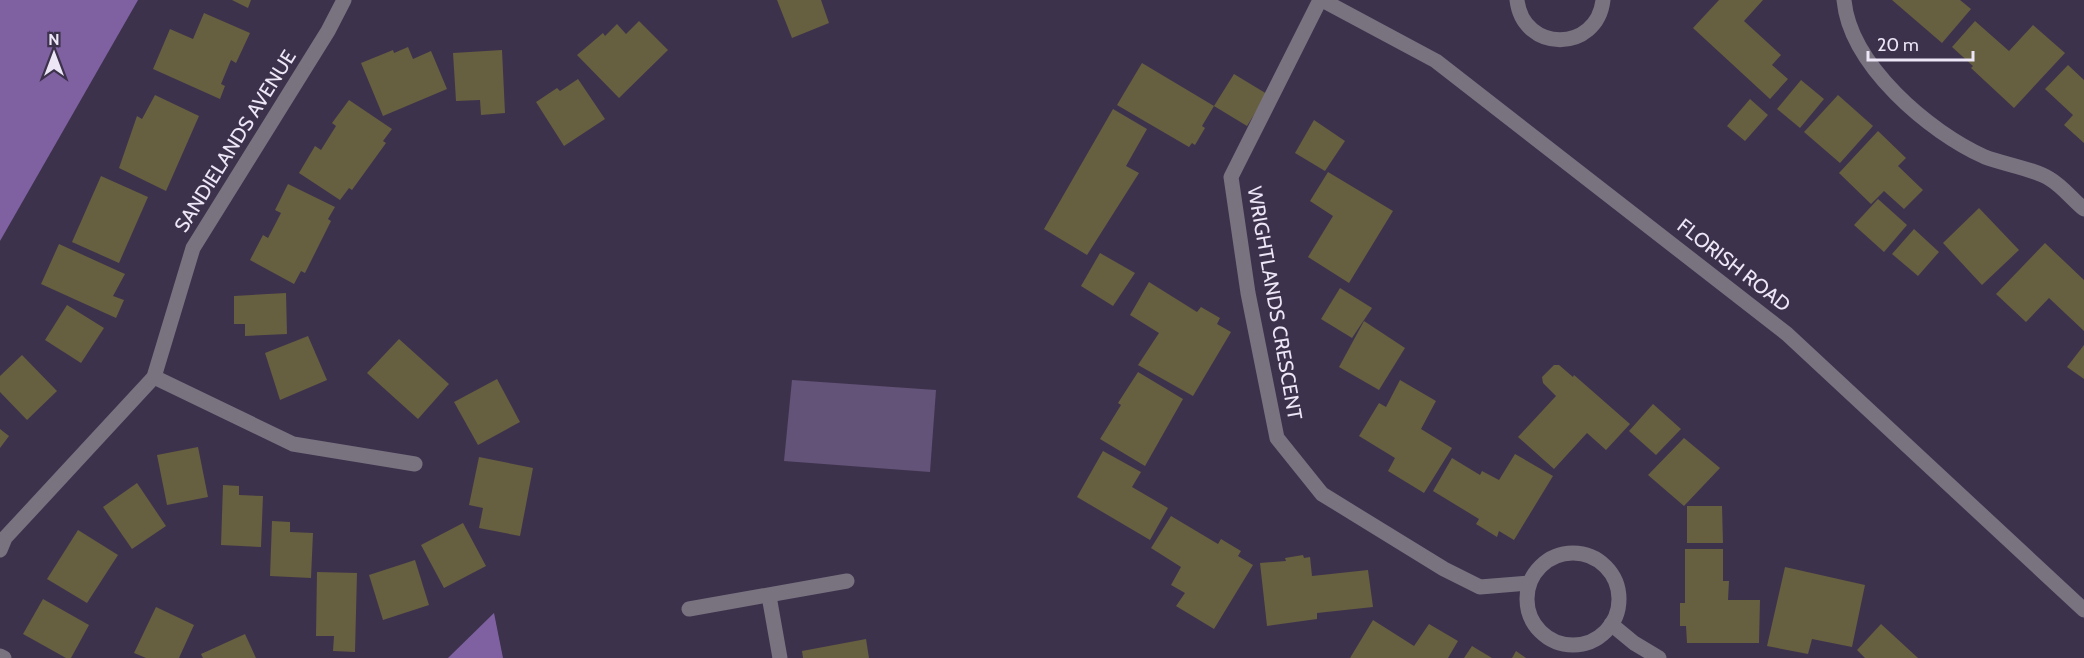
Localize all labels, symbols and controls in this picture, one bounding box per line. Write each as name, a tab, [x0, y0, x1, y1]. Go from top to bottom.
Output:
north arrow	[24, 24, 84, 84]
scale bar	[1868, 24, 1973, 62]
text: N	[48, 30, 60, 49]
text: 20 m	[1877, 34, 1919, 56]
street label: SANDIELANDS AVENUE	[169, 46, 301, 236]
street label: WRIGHTLANDS CRESCENT	[1243, 184, 1307, 422]
street label: FLORISH ROAD	[1673, 213, 1795, 317]

